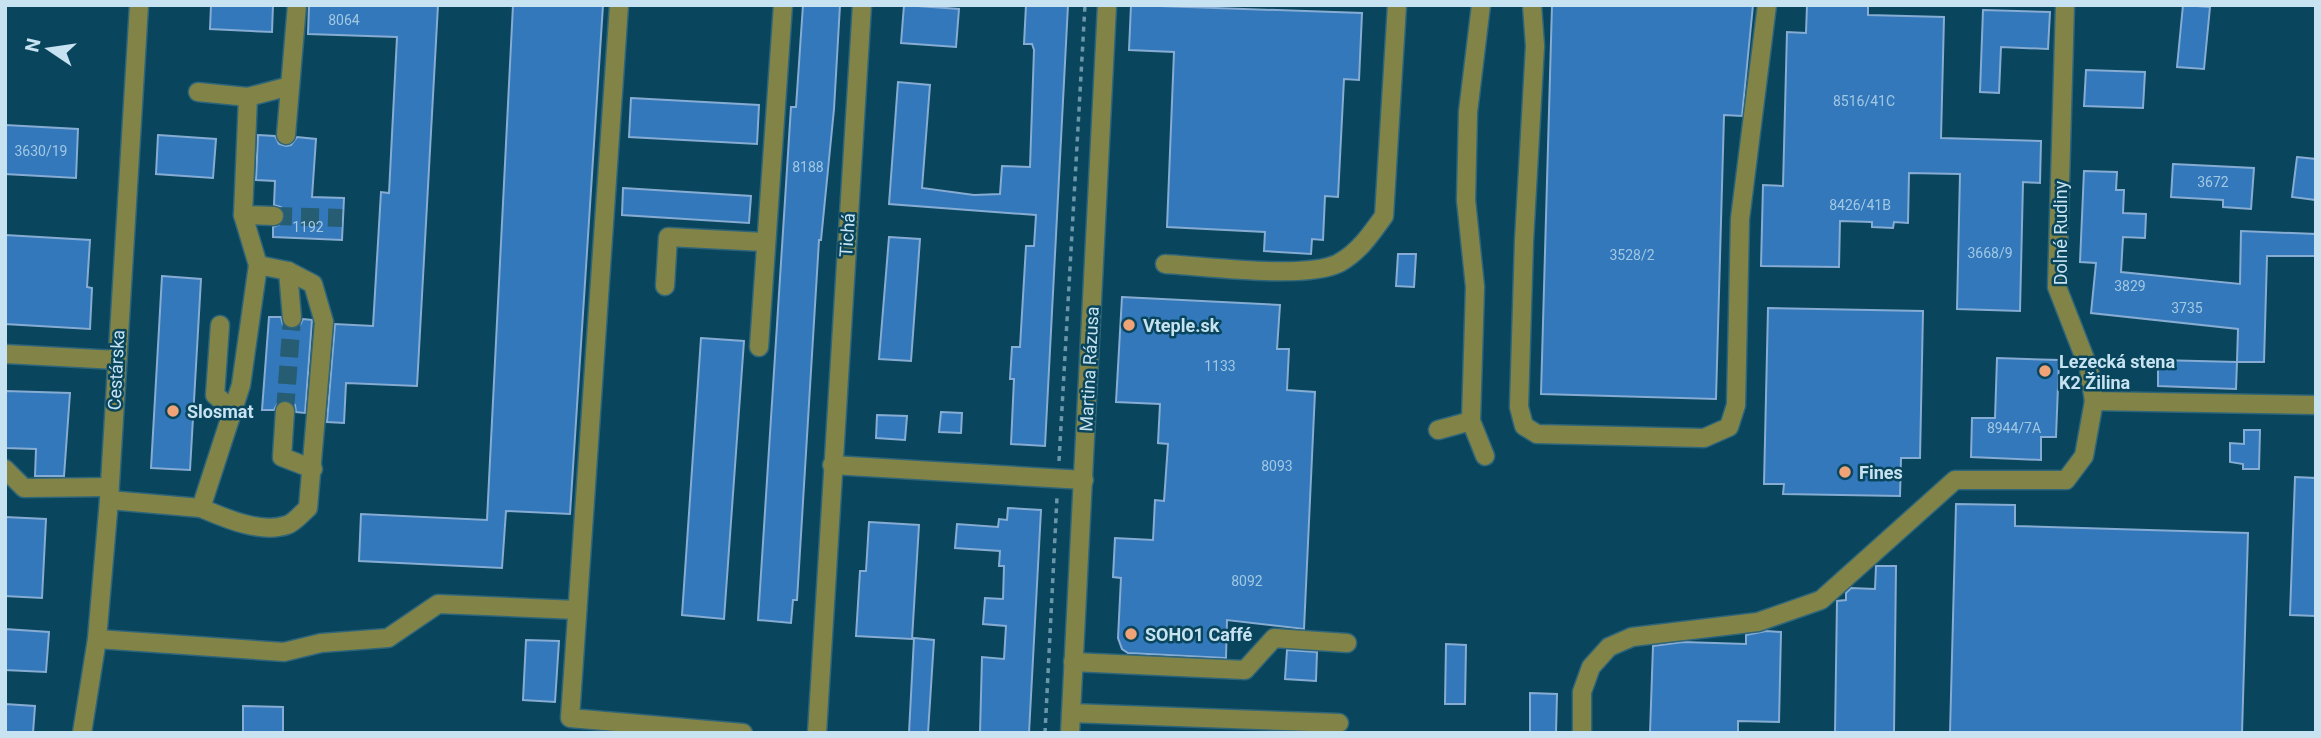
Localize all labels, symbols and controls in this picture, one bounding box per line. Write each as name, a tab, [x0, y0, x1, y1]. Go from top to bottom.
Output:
house number: 8064	[328, 12, 360, 28]
north arrow	[14, 14, 84, 84]
text: N	[20, 36, 46, 54]
house number: 8516/41C	[1833, 93, 1895, 109]
house number: 3630/19	[15, 143, 68, 159]
house number: 8188	[792, 159, 824, 175]
house number: 3672	[2197, 174, 2229, 190]
street label: Dolné Rudiny	[2050, 180, 2071, 285]
house number: 8426/41B	[1829, 197, 1891, 213]
street label: Tichá	[835, 212, 859, 258]
house number: 1192	[292, 219, 324, 235]
house number: 3668/9	[1967, 245, 2013, 261]
house number: 3528/2	[1609, 247, 1655, 263]
house number: 3829	[2114, 278, 2146, 294]
house number: 3735	[2171, 300, 2203, 316]
street label: Martina Rázusa	[1075, 306, 1103, 432]
place label: Vteple.sk	[1143, 315, 1220, 336]
marker: Vteple.sk	[1121, 317, 1137, 333]
street label: Cestárska	[103, 329, 129, 411]
place label: Lezecká stena K2 Žilina	[2059, 351, 2175, 393]
house number: 1133	[1204, 358, 1236, 374]
marker: Lezecká stena K2 Žilina	[2037, 363, 2053, 379]
place label: Slosmat	[187, 401, 254, 422]
marker: Slosmat	[165, 403, 181, 419]
house number: 8944/7A	[1987, 420, 2041, 436]
house number: 8093	[1261, 458, 1293, 474]
place label: Fines	[1859, 462, 1903, 483]
marker: Fines	[1837, 464, 1853, 480]
house number: 8092	[1231, 573, 1263, 589]
place label: SOHO1 Caffé	[1145, 624, 1252, 645]
marker: SOHO1 Caffé	[1123, 626, 1139, 642]

